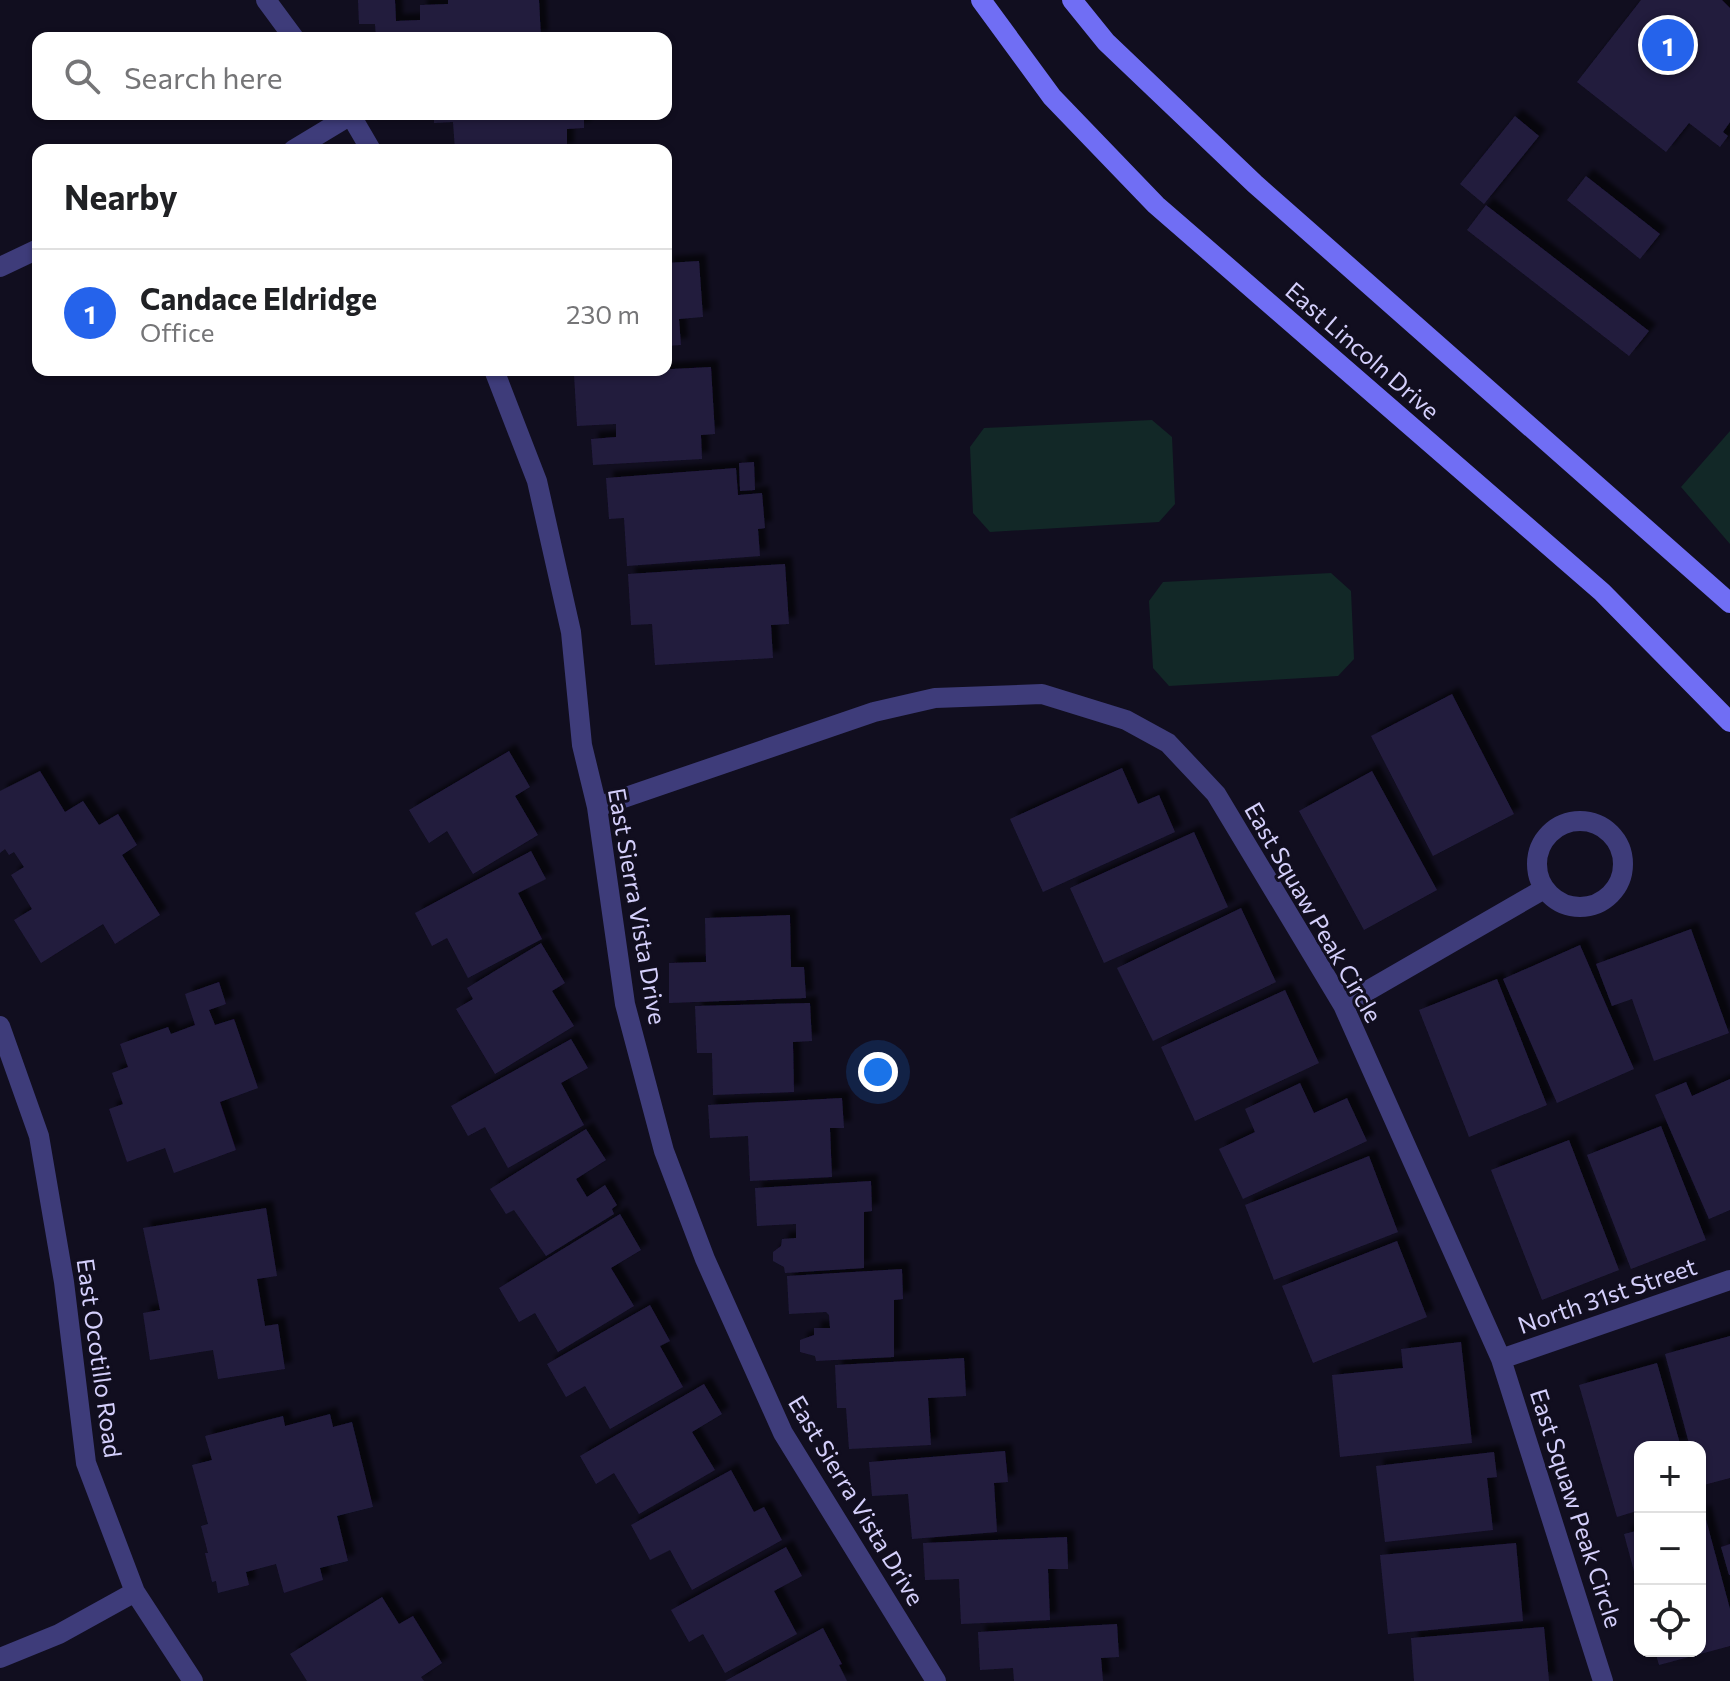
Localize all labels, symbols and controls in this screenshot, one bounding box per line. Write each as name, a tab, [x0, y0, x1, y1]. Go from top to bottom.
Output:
pin: 1	[1642, 15, 1694, 75]
search box	[32, 32, 672, 120]
icon: search	[60, 54, 104, 98]
text: Search here	[124, 58, 283, 95]
text: Nearby	[64, 175, 178, 217]
street label: East Lincoln Drive	[1280, 275, 1446, 425]
text: Candace Eldridge	[140, 279, 377, 316]
text: 1	[84, 298, 96, 329]
text: 230 m	[566, 298, 640, 329]
text: Office	[140, 316, 214, 347]
street label: East Sierra Vista Drive	[603, 786, 673, 1026]
street label: East Squaw Peak Circle	[1239, 797, 1389, 1027]
your location	[858, 1052, 898, 1092]
street label: North 31st Street	[1514, 1251, 1700, 1339]
street label: East Ocotillo Road	[72, 1256, 128, 1460]
street label: East Squaw Peak Circle	[1525, 1385, 1629, 1631]
street label: East Sierra Vista Drive	[783, 1390, 931, 1610]
map controls	[1634, 1441, 1706, 1657]
button: +	[1634, 1441, 1706, 1513]
button: −	[1634, 1513, 1706, 1585]
button: locate	[1634, 1585, 1706, 1657]

